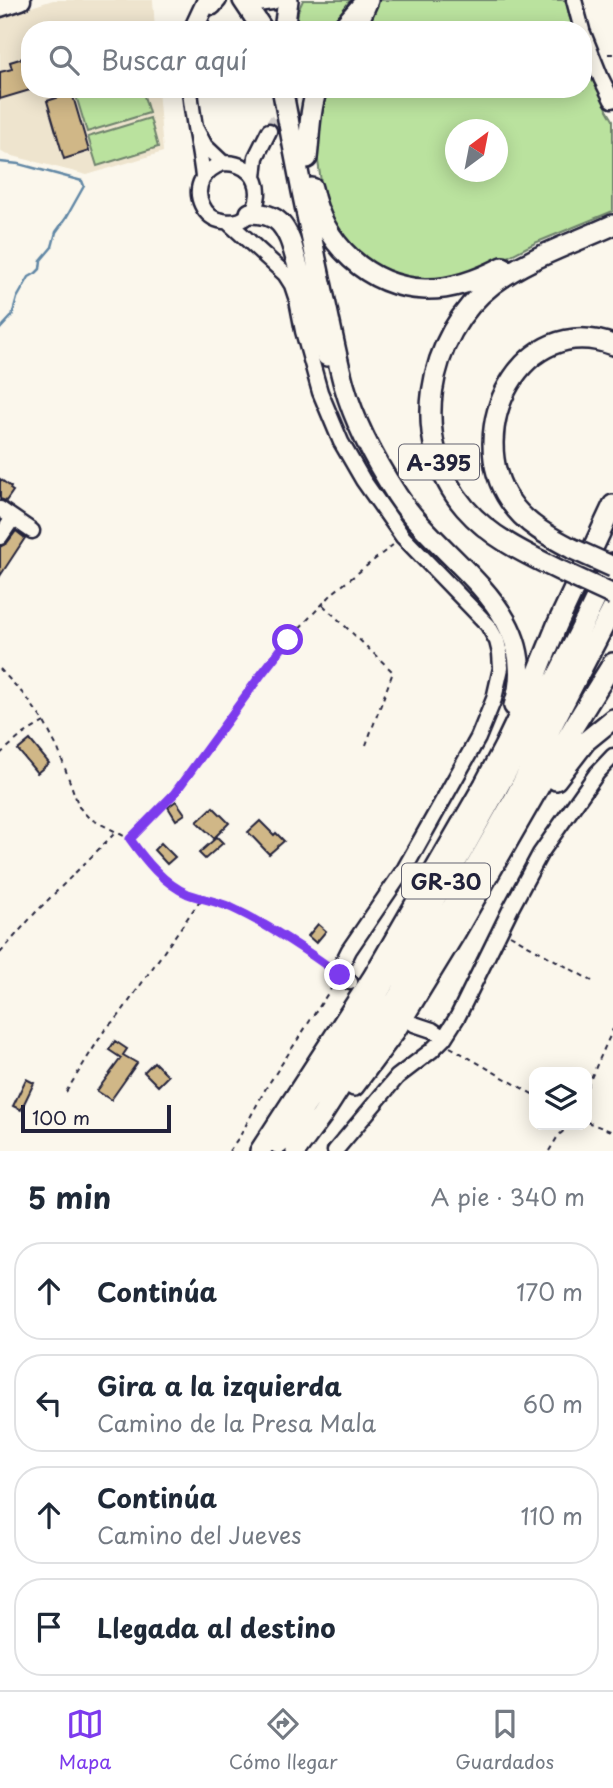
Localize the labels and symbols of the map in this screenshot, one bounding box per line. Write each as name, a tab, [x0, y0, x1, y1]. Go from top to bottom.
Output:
north arrow	[445, 119, 508, 182]
road number: A-395	[399, 444, 479, 480]
route start	[272, 624, 303, 655]
road number: GR-30	[402, 864, 490, 898]
route end	[324, 959, 355, 990]
scale bar	[21, 1102, 172, 1134]

